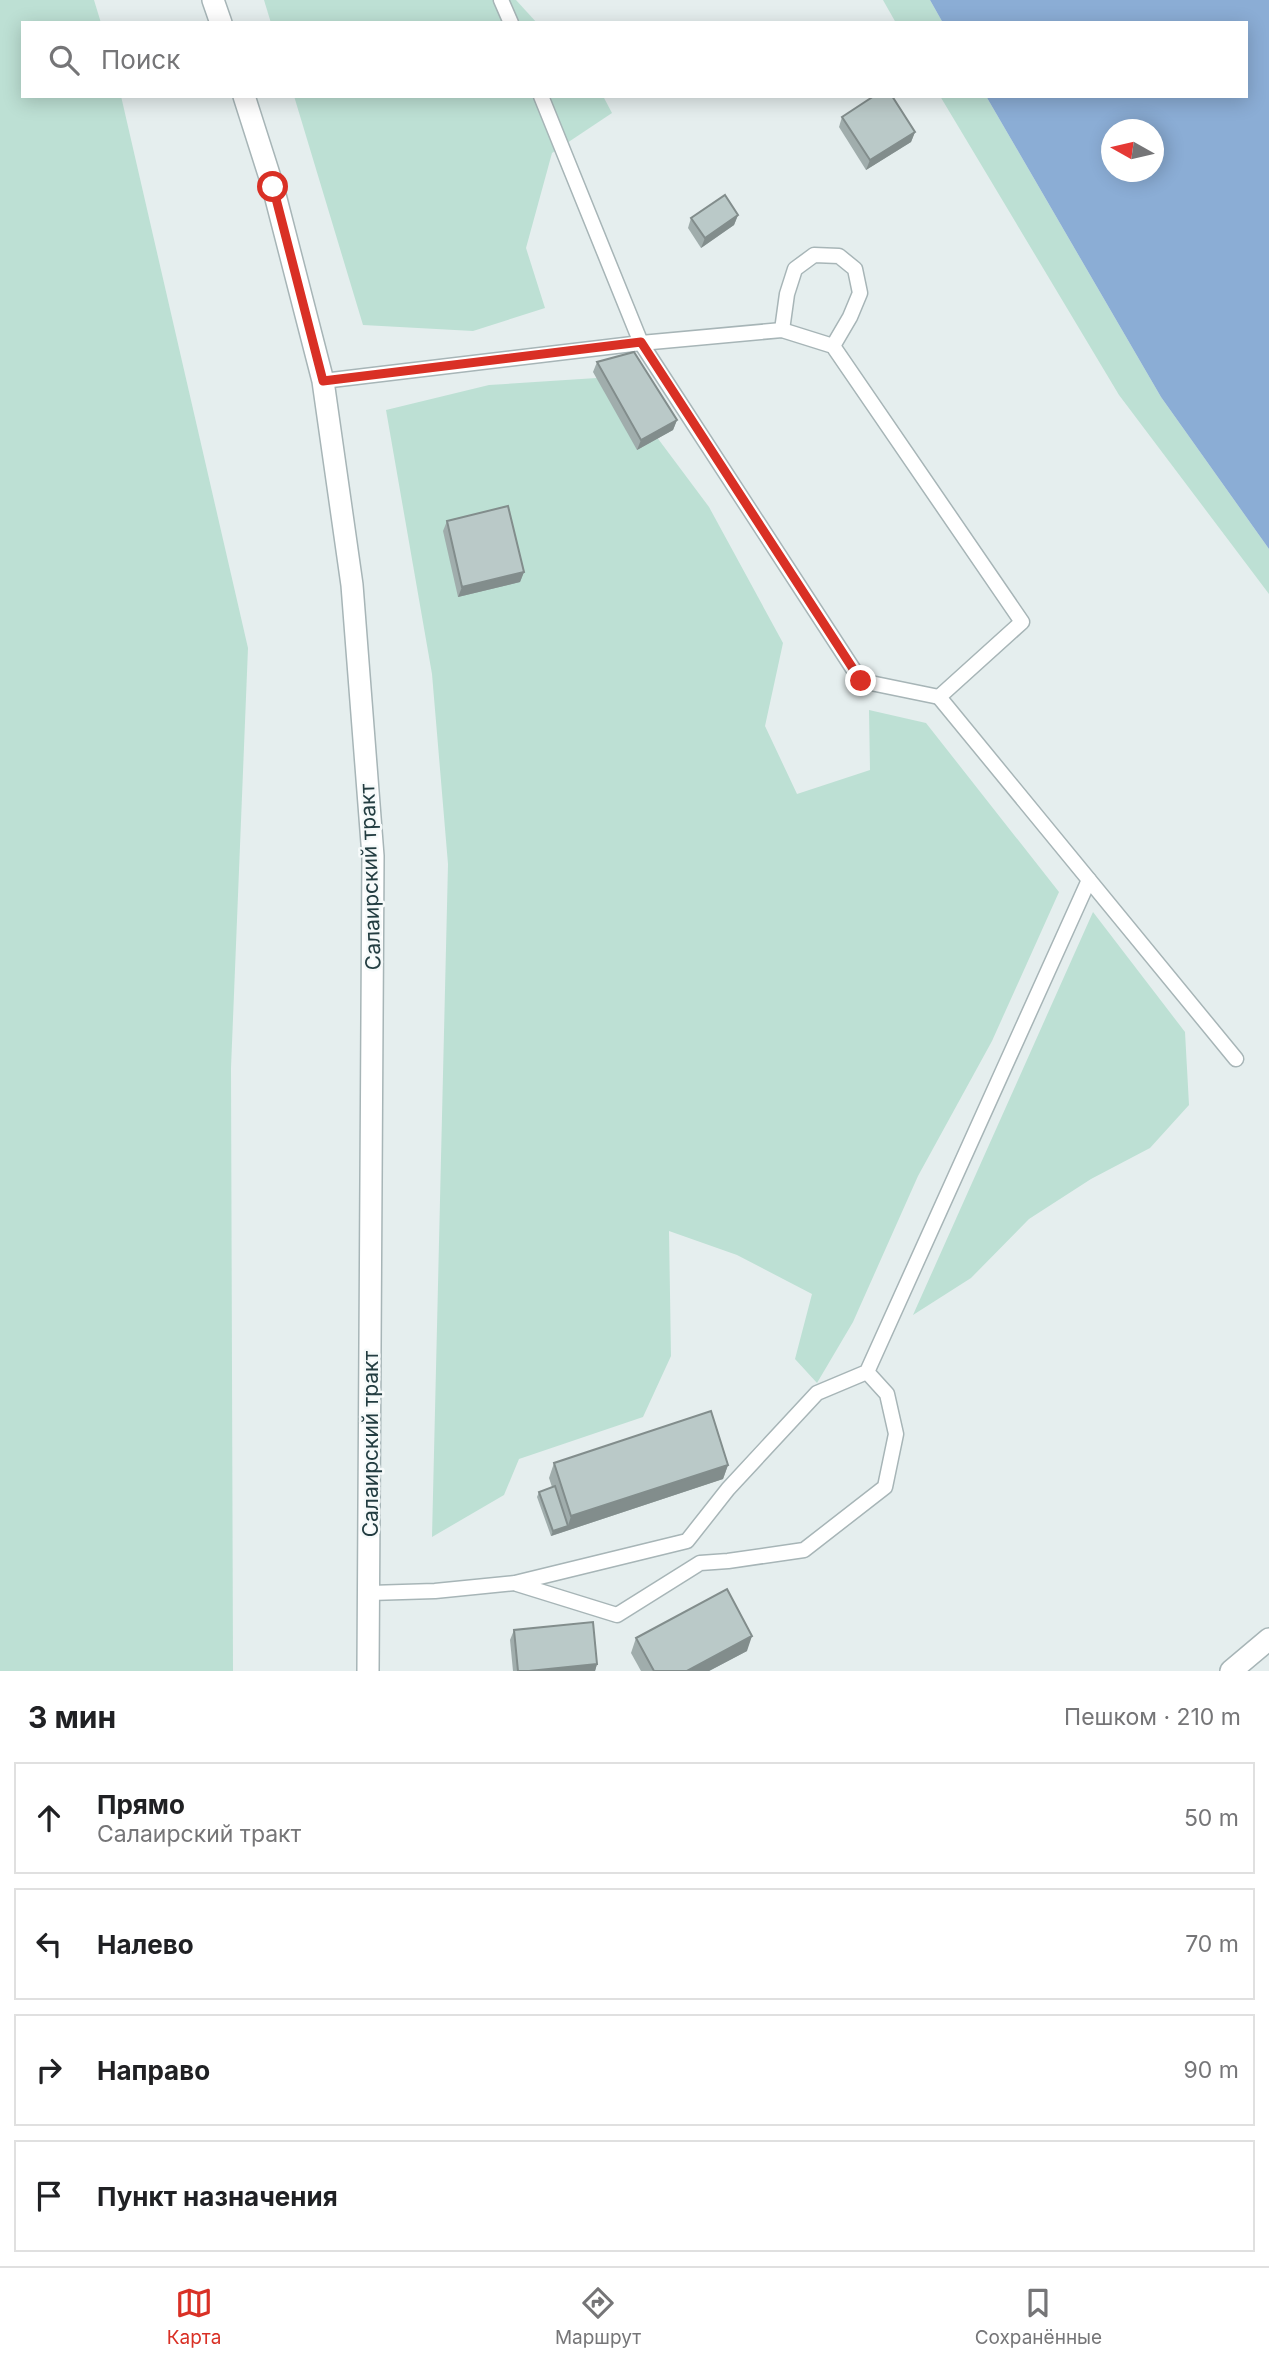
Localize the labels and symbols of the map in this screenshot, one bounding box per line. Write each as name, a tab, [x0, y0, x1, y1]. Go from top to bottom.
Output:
north arrow	[1101, 119, 1164, 182]
route start	[257, 171, 288, 202]
route end	[845, 665, 876, 696]
street label: Салаирский тракт	[354, 783, 386, 971]
street label: Салаирский тракт	[358, 1351, 383, 1537]

